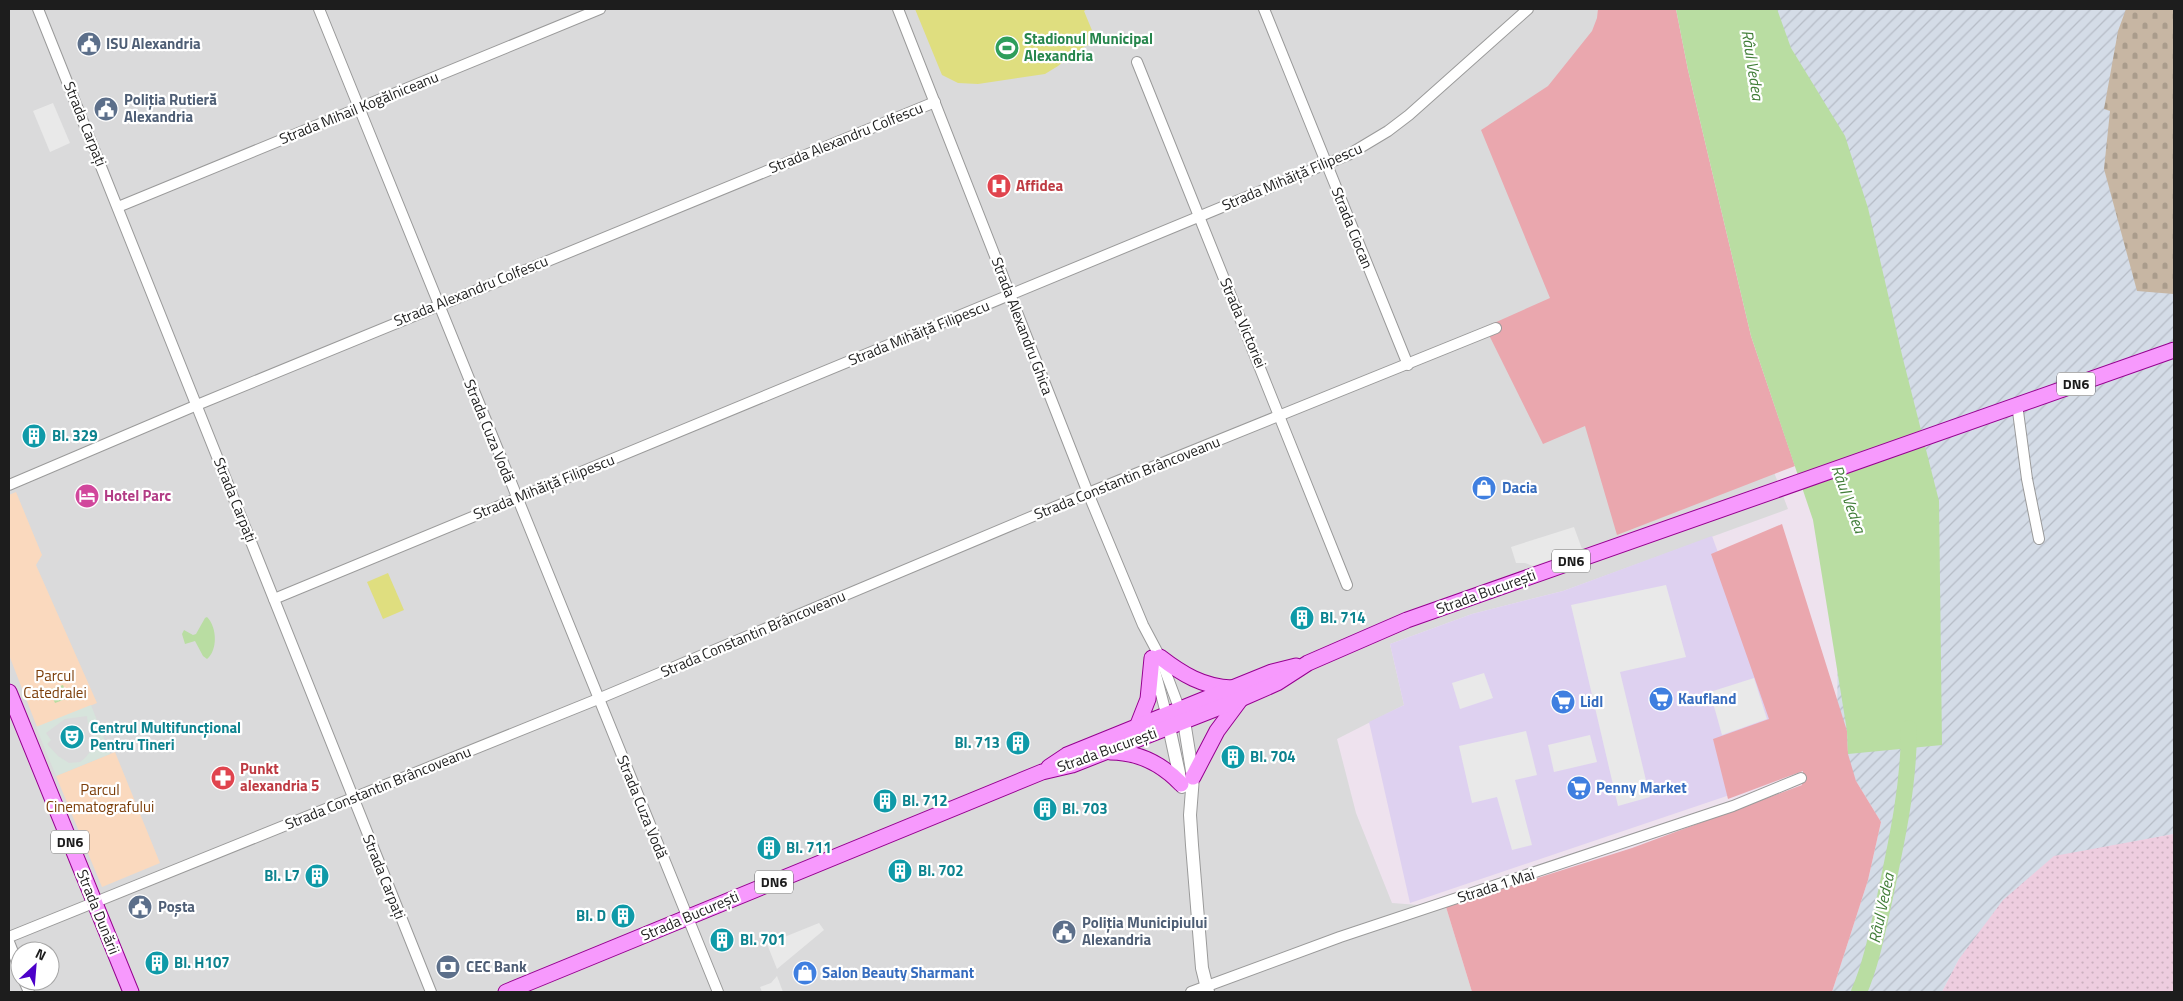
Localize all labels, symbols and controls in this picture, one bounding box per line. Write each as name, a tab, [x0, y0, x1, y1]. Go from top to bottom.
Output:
place label: Stadionul Municipal Alexandria	[1024, 27, 1153, 67]
water label: Râul Vedea	[1736, 28, 1771, 103]
public building icon: ISU Alexandria	[76, 31, 102, 57]
place label: ISU Alexandria	[106, 32, 201, 55]
sports icon: Stadionul Municipal Alexandria	[994, 35, 1020, 61]
street label: Strada Mihail Kogălniceanu	[276, 65, 442, 150]
street label: Strada Carpați	[58, 78, 113, 170]
place label: Poliția Rutieră Alexandria	[124, 88, 217, 128]
public building icon: Poliția Rutieră Alexandria	[93, 96, 119, 122]
street label: Strada Alexandru Colfescu	[765, 96, 926, 179]
street label: Strada Mihăiță Filipescu	[1218, 137, 1366, 217]
hospital icon: Affidea	[986, 173, 1012, 199]
place label: Affidea	[1016, 174, 1063, 197]
street label: Strada Ciocan	[1326, 184, 1379, 272]
street label: Strada Alexandru Colfescu	[390, 249, 551, 332]
street label: Strada Alexandru Ghica	[986, 254, 1060, 399]
street label: Strada Victoriei	[1214, 274, 1273, 371]
street label: Strada Mihăiță Filipescu	[845, 294, 993, 371]
road number: DN6	[2057, 372, 2095, 396]
street label: Strada Cuza Vodă	[458, 376, 521, 487]
building icon: Bl. 329	[21, 423, 47, 449]
place label: Bl. 329	[52, 424, 98, 447]
street label: Strada Constantin Brâncoveanu	[1030, 430, 1223, 525]
street label: Strada Mihăiță Filipescu	[470, 448, 618, 525]
street label: Strada Carpați	[208, 454, 263, 546]
water label: Râul Vedea	[1826, 462, 1873, 537]
shop icon: Dacia	[1471, 475, 1497, 501]
place label: Dacia	[1502, 476, 1538, 499]
hotel icon: Hotel Parc	[74, 483, 100, 509]
place label: Hotel Parc	[104, 484, 172, 507]
road number: DN6	[1552, 550, 1590, 572]
street label: Strada București	[1433, 563, 1539, 620]
street label: Strada Constantin Brâncoveanu	[657, 584, 849, 683]
building icon: Bl. 714	[1289, 605, 1315, 631]
place label: Bl. 714	[1320, 606, 1366, 629]
park label: Parcul Catedralei	[23, 664, 87, 704]
supermarket icon: Kaufland	[1648, 686, 1674, 712]
place label: Kaufland	[1678, 687, 1736, 710]
supermarket icon: Lidl	[1550, 689, 1576, 715]
place label: Lidl	[1580, 690, 1603, 713]
place label: Centrul Multifuncțional Pentru Tineri	[90, 716, 241, 756]
street label: Strada București	[1054, 721, 1160, 778]
theatre icon: Centrul Multifuncțional Pentru Tineri	[59, 724, 85, 750]
building icon: Bl. 713	[1005, 730, 1031, 756]
place label: Bl. 713	[954, 731, 1000, 754]
street label: Strada Constantin Brâncoveanu	[281, 740, 474, 835]
building icon: Bl. 704	[1220, 744, 1246, 770]
place label: Bl. 704	[1250, 745, 1296, 768]
street label: Strada Cuza Vodă	[611, 752, 674, 863]
place label: Punkt alexandria 5	[240, 757, 320, 797]
pharmacy icon: Punkt alexandria 5	[210, 765, 236, 791]
supermarket icon: Penny Market	[1566, 775, 1592, 801]
place label: Penny Market	[1596, 776, 1687, 799]
park label: Parcul Cinematografului	[46, 778, 154, 818]
building icon: Bl. 712	[872, 788, 898, 814]
place label: Bl. 712	[902, 789, 948, 812]
building icon: Bl. 703	[1032, 796, 1058, 822]
place label: Bl. 703	[1062, 797, 1108, 820]
road number: DN6	[51, 830, 89, 854]
street label: Strada Carpați	[357, 831, 412, 923]
building icon: Bl. 711	[756, 835, 782, 861]
place label: Bl. 711	[786, 836, 832, 859]
building icon: Bl. 702	[887, 858, 913, 884]
place label: Bl. 702	[918, 859, 964, 882]
street label: Strada 1 Mai	[1454, 862, 1537, 909]
building icon: Bl. L7	[304, 863, 330, 889]
place label: Bl. L7	[264, 864, 300, 887]
street label: Strada Dunării	[71, 866, 126, 958]
road number: DN6	[755, 870, 793, 894]
water label: Râul Vedea	[1862, 870, 1900, 945]
street label: Strada București	[637, 885, 742, 947]
public building icon: Poșta	[127, 894, 153, 920]
place label: Poșta	[158, 895, 195, 918]
building icon: Bl. D	[610, 903, 636, 929]
place label: Bl. D	[576, 904, 606, 927]
place label: Poliția Municipiului Alexandria	[1082, 911, 1207, 951]
public building icon: Poliția Municipiului Alexandria	[1051, 919, 1077, 945]
building icon: Bl. 701	[709, 927, 735, 953]
place label: Bl. 701	[740, 928, 786, 951]
north arrow	[10, 941, 60, 991]
text: N	[32, 942, 50, 965]
building icon: Bl. H107	[144, 950, 170, 976]
place label: Bl. H107	[174, 951, 230, 974]
bank icon: CEC Bank	[435, 954, 461, 980]
place label: CEC Bank	[466, 955, 527, 978]
shop icon: Salon Beauty Sharmant	[792, 960, 818, 986]
place label: Salon Beauty Sharmant	[822, 961, 975, 984]

